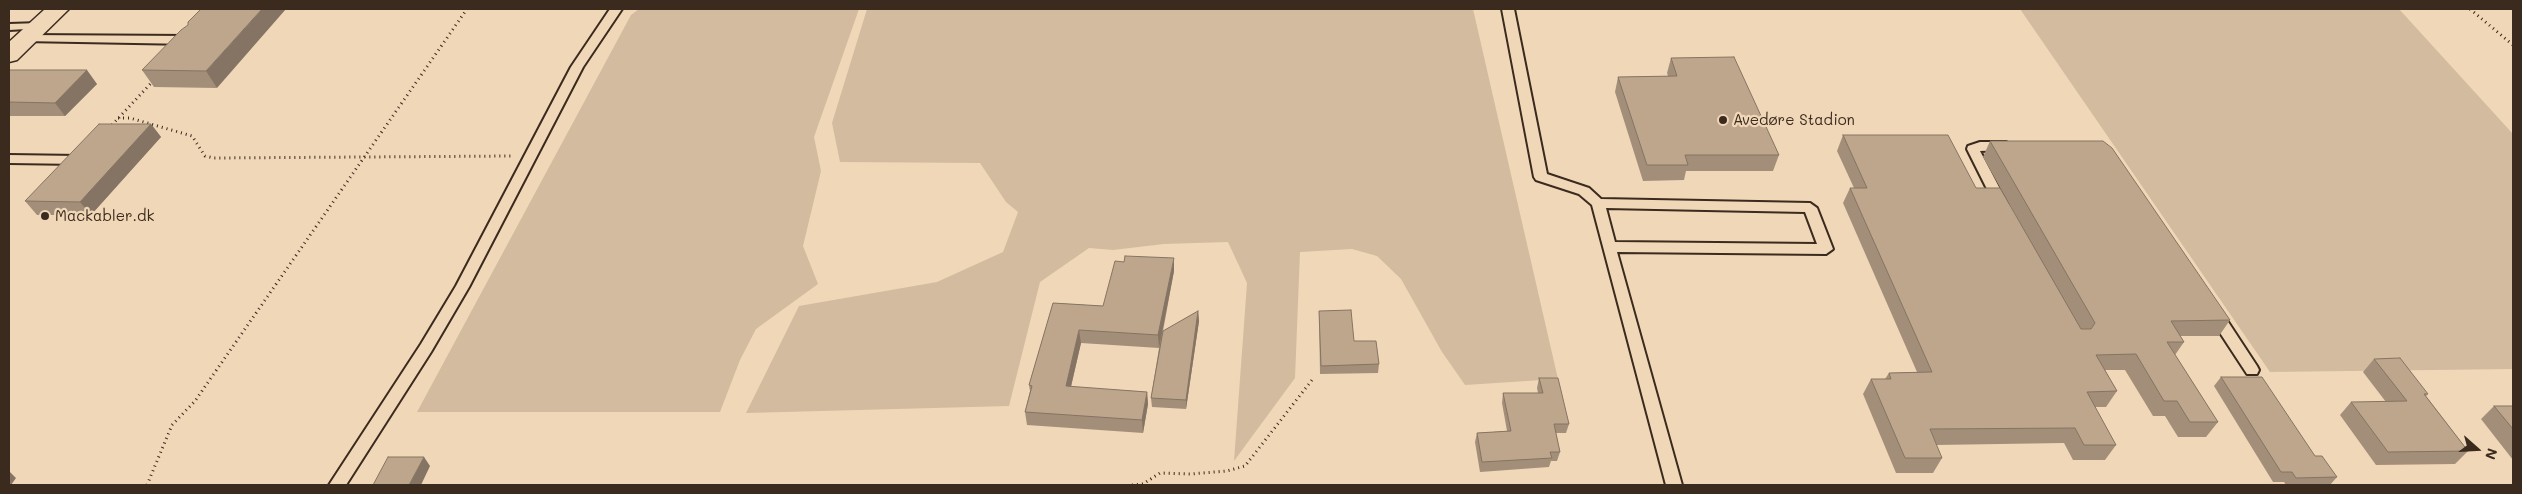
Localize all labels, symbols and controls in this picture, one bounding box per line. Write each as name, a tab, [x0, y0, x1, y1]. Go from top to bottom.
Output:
place label: Avedøre Stadion	[1733, 111, 1855, 129]
marker: Avedøre Stadion	[1717, 114, 1729, 126]
place label: Mackabler.dk	[55, 207, 154, 225]
marker: Mackabler.dk	[39, 210, 51, 222]
north arrow	[2452, 424, 2502, 474]
text: N	[2481, 446, 2502, 462]

